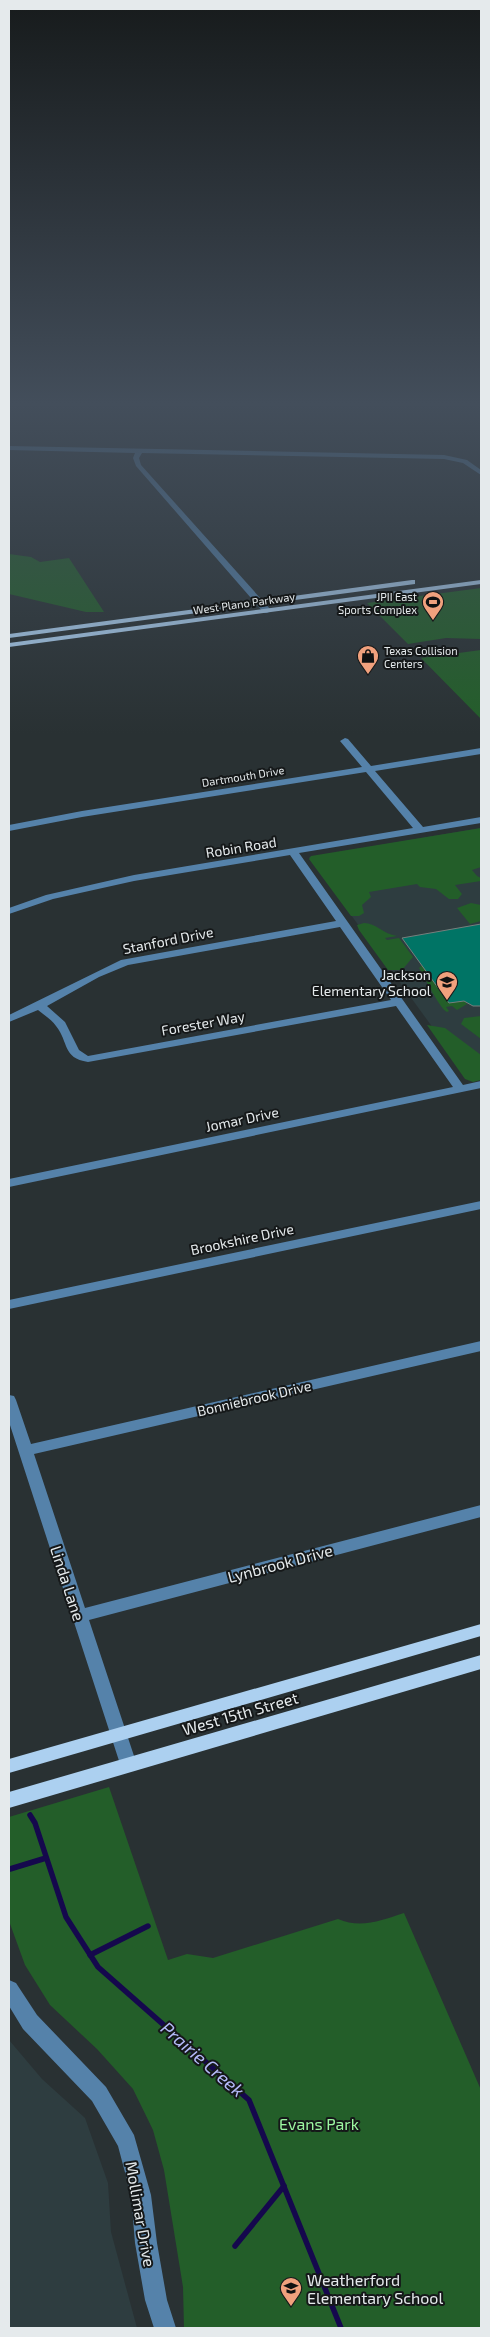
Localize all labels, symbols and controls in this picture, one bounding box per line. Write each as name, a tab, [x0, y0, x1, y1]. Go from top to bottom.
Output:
street label: West Plano Parkway	[192, 589, 296, 617]
place label: JPII East Sports Complex	[338, 590, 417, 616]
sports icon: JPII East Sports Complex	[421, 590, 445, 621]
shop icon: Texas Collision Centers	[356, 644, 380, 675]
place label: Texas Collision Centers	[384, 644, 458, 670]
street label: Dartmouth Drive	[201, 763, 285, 789]
street label: Robin Road	[204, 833, 278, 861]
street label: Stanford Drive	[121, 923, 215, 957]
place label: Jackson Elementary School	[312, 966, 432, 999]
school or university icon: Jackson Elementary School	[435, 970, 459, 1001]
street label: Forester Way	[160, 1007, 247, 1039]
street label: Jomar Drive	[204, 1103, 280, 1135]
street label: Brookshire Drive	[189, 1220, 295, 1258]
street label: Bonniebrook Drive	[195, 1377, 313, 1419]
street label: Lynbrook Drive	[225, 1540, 335, 1586]
street label: Linda Lane	[47, 1543, 89, 1623]
street label: West 15th Street	[180, 1687, 300, 1739]
water label: Prairie Creek	[157, 2017, 249, 2101]
park label: Evans Park	[279, 2114, 359, 2133]
street label: Mollimar Drive	[122, 2160, 160, 2268]
place label: Weatherford Elementary School	[307, 2270, 443, 2307]
school or university icon: Weatherford Elementary School	[279, 2276, 303, 2307]

